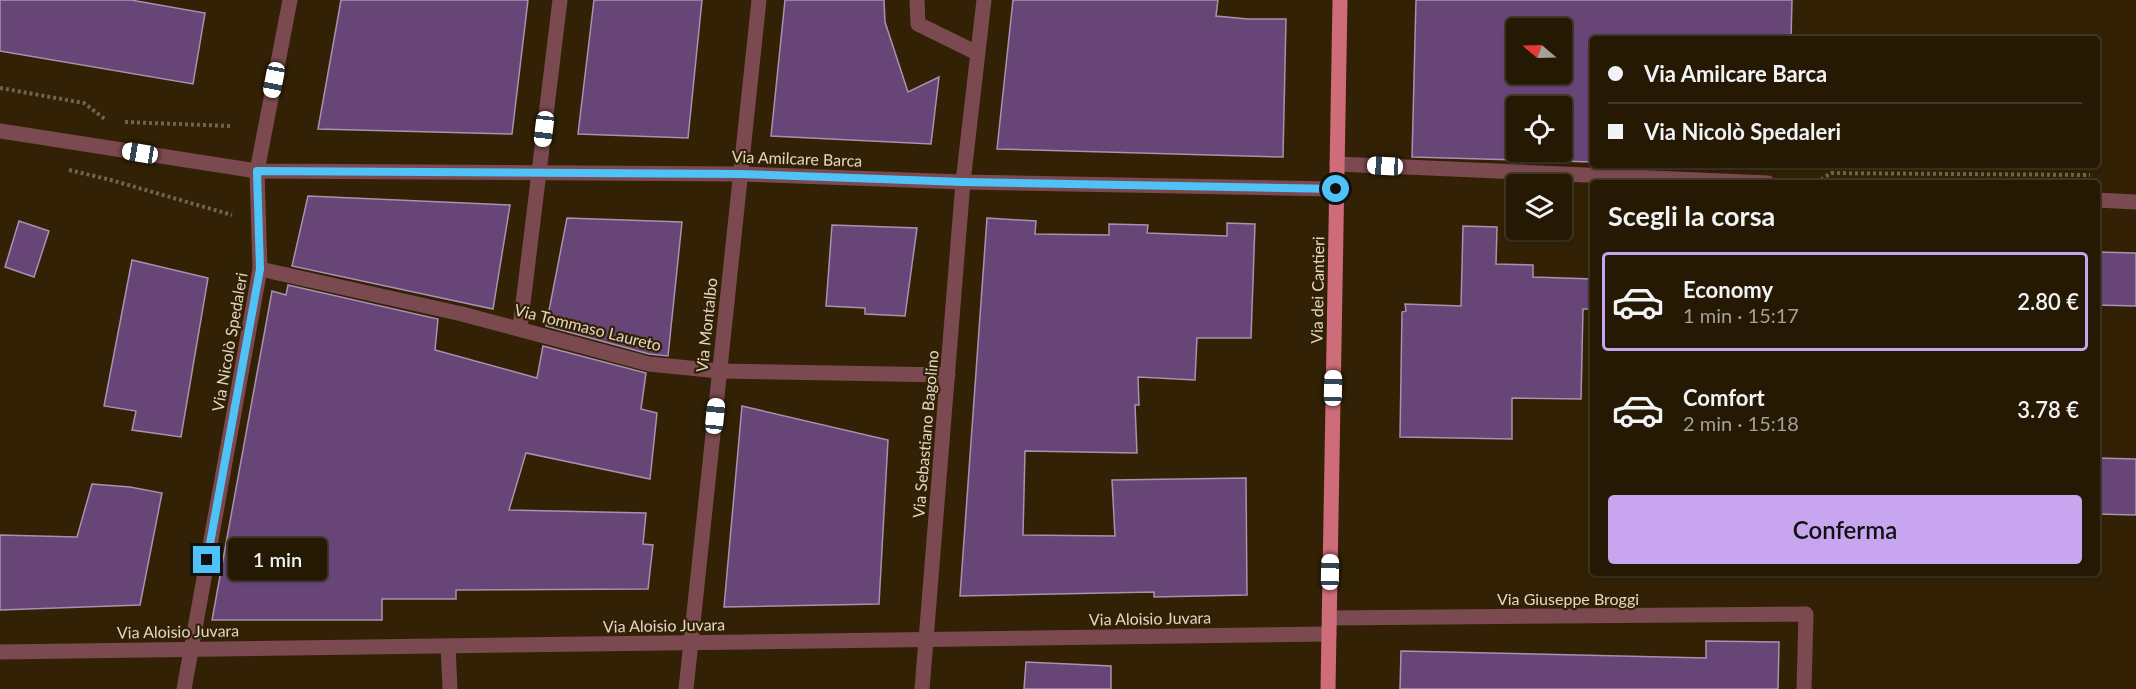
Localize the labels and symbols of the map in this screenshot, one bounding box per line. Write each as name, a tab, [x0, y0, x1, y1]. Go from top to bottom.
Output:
north arrow	[1506, 18, 1572, 84]
car	[262, 61, 286, 99]
car	[533, 110, 555, 148]
car	[121, 141, 159, 165]
street label: Via Amilcare Barca	[731, 146, 863, 170]
car	[1367, 156, 1403, 176]
route start	[1322, 175, 1349, 202]
street label: Via dei Cantieri	[1307, 236, 1327, 344]
street label: Via Nicolò Spedaleri	[207, 271, 251, 413]
street label: Via Montalbo	[692, 277, 720, 373]
street label: Via Tommaso Laureto	[512, 300, 664, 354]
street label: Via Sebastiano Bagolino	[908, 349, 942, 519]
car	[1324, 370, 1342, 406]
car	[704, 397, 726, 435]
callout: 1 min	[228, 539, 327, 581]
route end	[193, 546, 220, 573]
car	[1321, 554, 1339, 590]
street label: Via Giuseppe Broggi	[1497, 589, 1639, 608]
street label: Via Aloisio Juvara	[1089, 607, 1211, 629]
street label: Via Aloisio Juvara	[603, 614, 725, 636]
street label: Via Aloisio Juvara	[117, 620, 239, 642]

